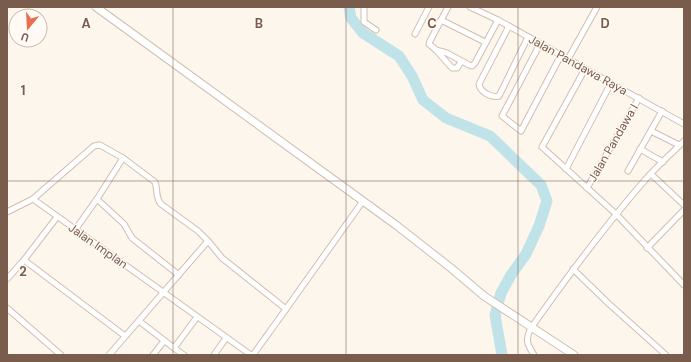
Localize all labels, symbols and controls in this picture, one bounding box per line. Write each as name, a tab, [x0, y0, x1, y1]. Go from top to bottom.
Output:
north arrow	[8, 8, 48, 48]
text: A	[81, 15, 91, 32]
text: B	[255, 15, 263, 32]
text: C	[427, 15, 437, 32]
text: D	[600, 15, 610, 32]
text: U	[19, 30, 31, 45]
street label: Jalan Pandawa Raya	[526, 31, 630, 99]
text: 1	[21, 82, 25, 99]
street label: Jalan Pandawa I	[584, 101, 642, 185]
street label: Jalan Implan	[65, 220, 131, 272]
text: 2	[19, 263, 27, 280]

